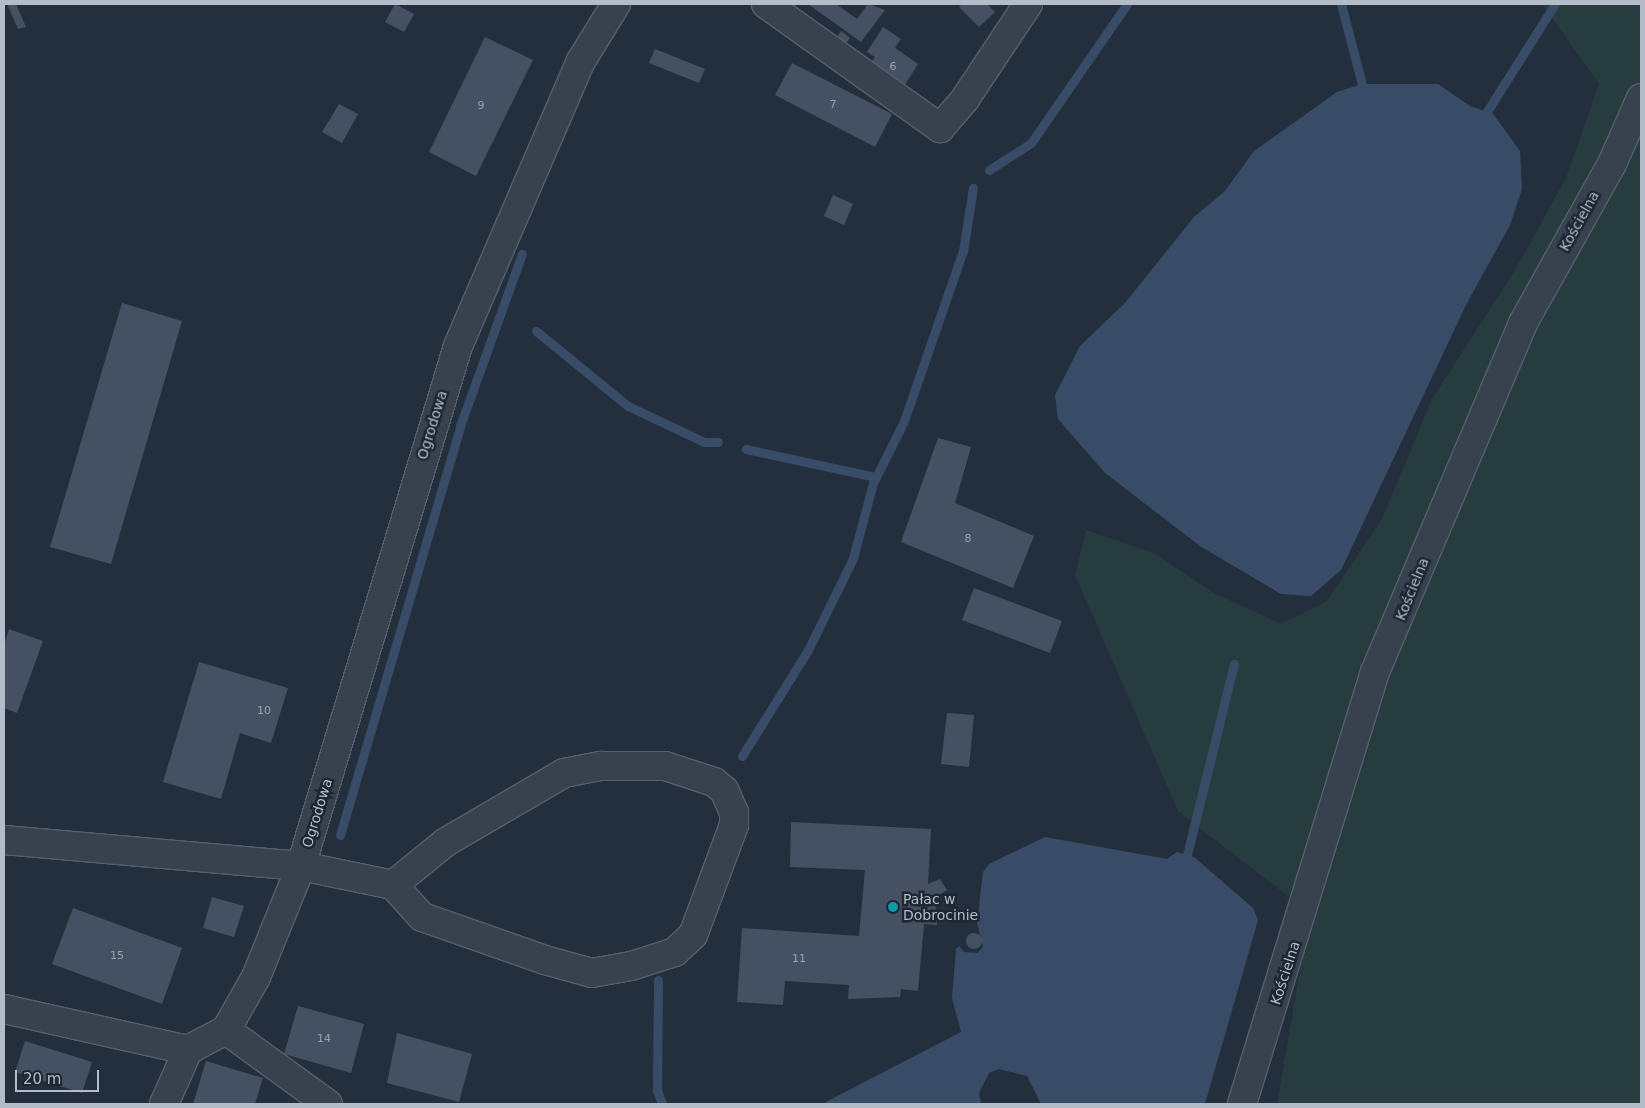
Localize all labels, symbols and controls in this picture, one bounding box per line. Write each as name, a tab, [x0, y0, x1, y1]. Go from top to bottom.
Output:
house number: 6	[890, 60, 896, 74]
house number: 7	[830, 98, 836, 112]
house number: 9	[478, 99, 484, 113]
street label: Kościelna	[1556, 188, 1602, 254]
street label: Ogrodowa	[414, 388, 450, 462]
house number: 8	[965, 532, 971, 546]
street label: Kościelna	[1392, 555, 1432, 623]
house number: 10	[257, 704, 271, 718]
street label: Ogrodowa	[299, 776, 335, 850]
place label: Pałac w Dobrocinie	[903, 891, 978, 924]
marker: Pałac w Dobrocinie	[887, 901, 899, 913]
street label: Kościelna	[1267, 939, 1303, 1007]
house number: 15	[110, 949, 124, 963]
house number: 11	[792, 952, 806, 966]
house number: 14	[317, 1032, 331, 1046]
scale bar	[18, 1060, 101, 1092]
text: 20 m	[23, 1070, 61, 1088]

